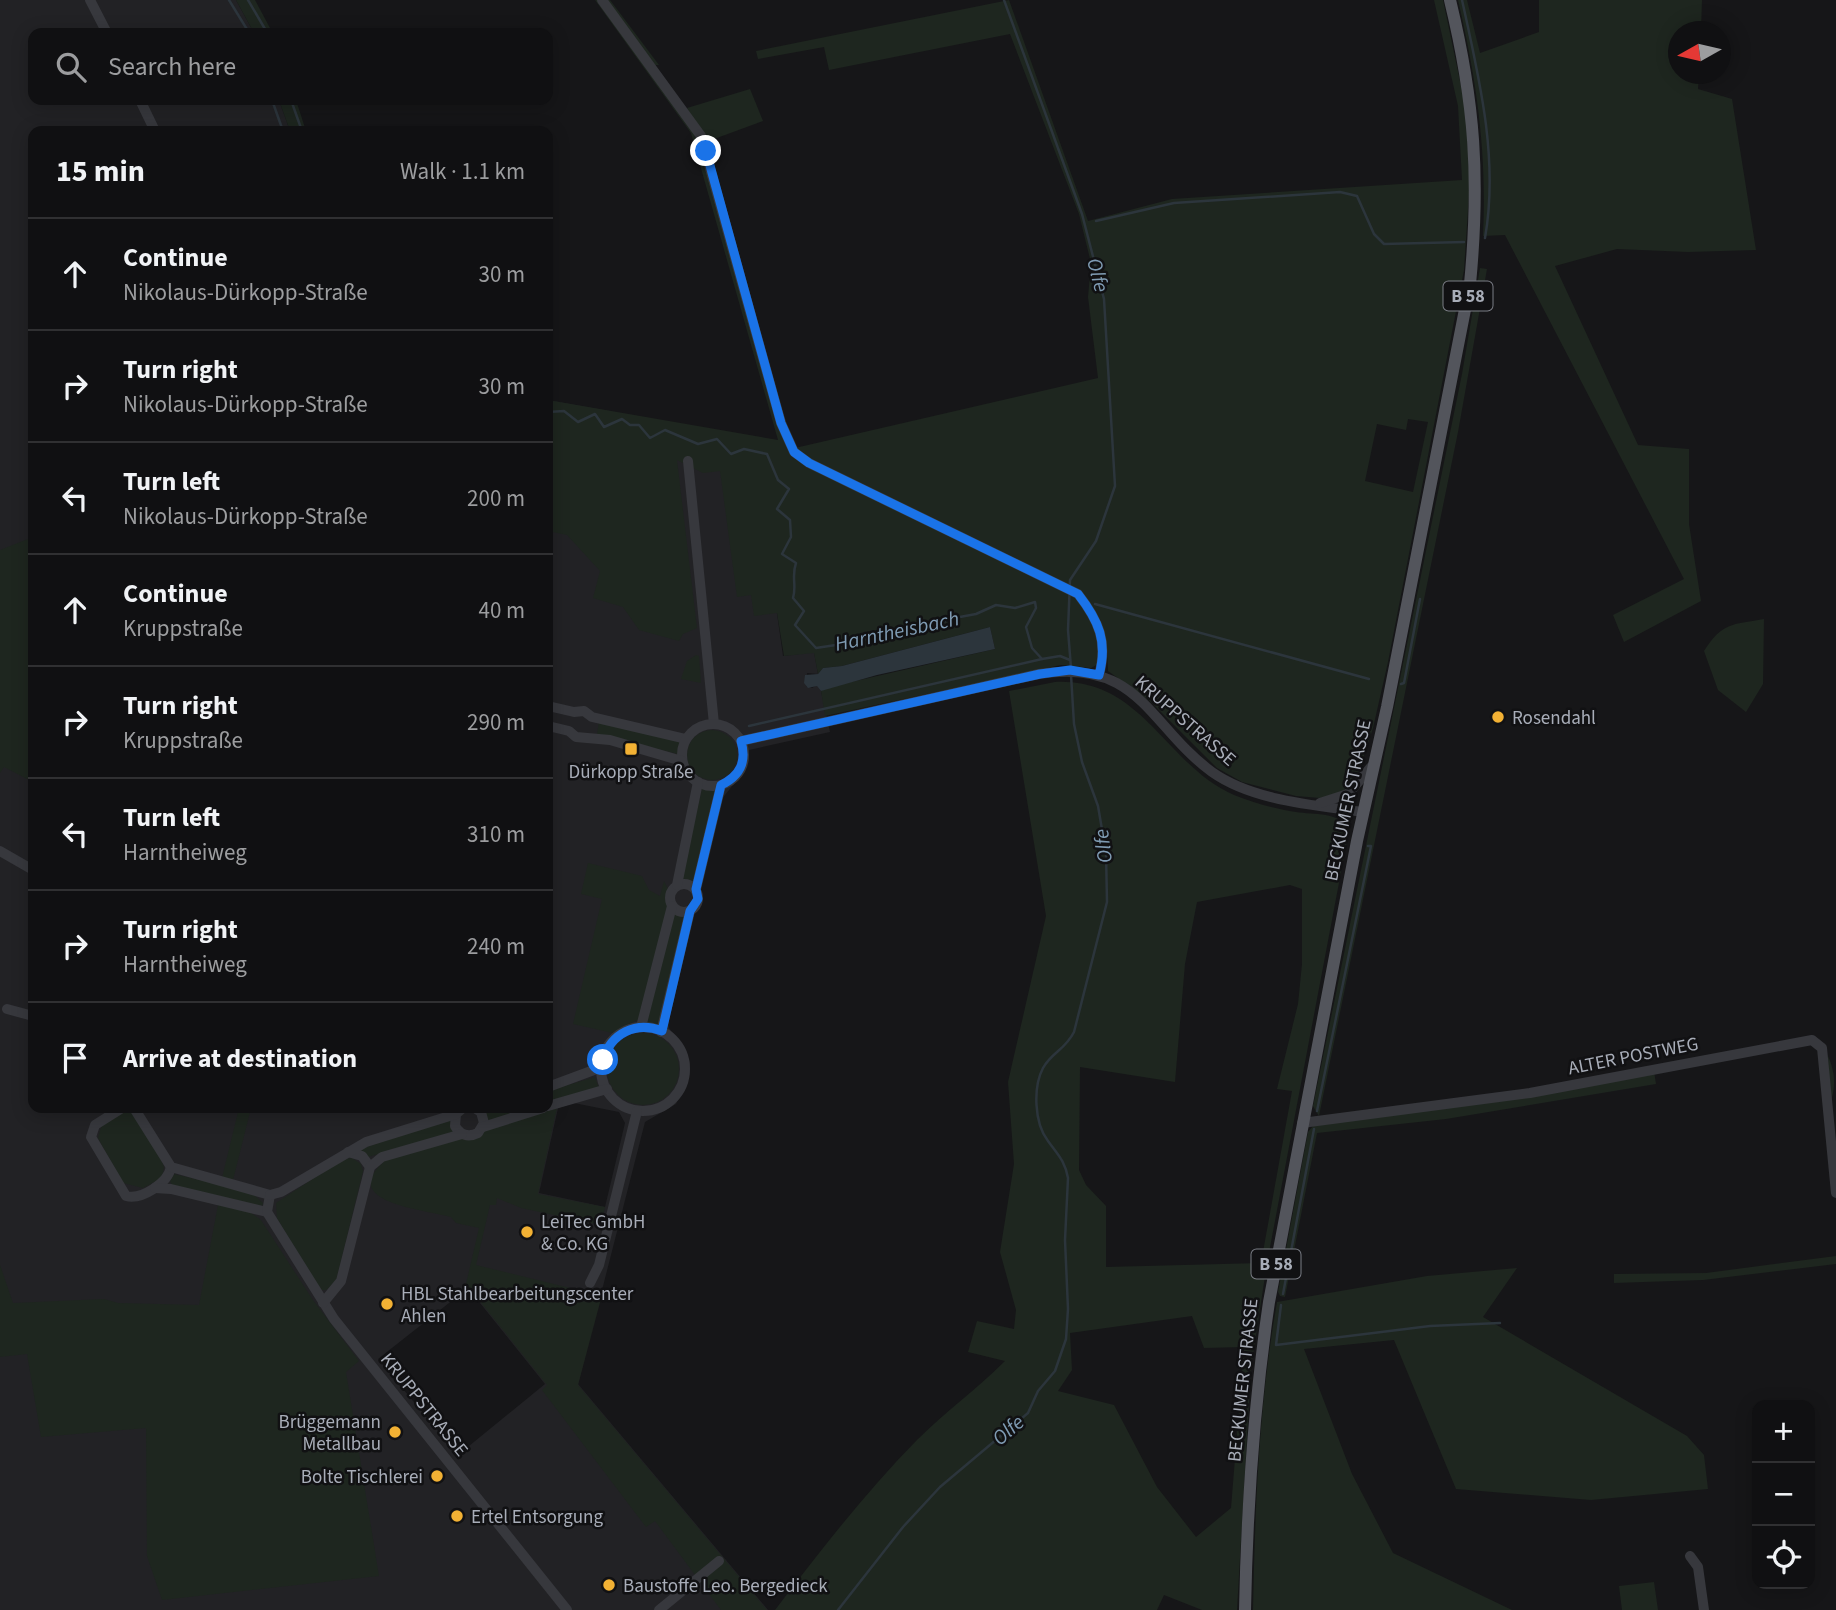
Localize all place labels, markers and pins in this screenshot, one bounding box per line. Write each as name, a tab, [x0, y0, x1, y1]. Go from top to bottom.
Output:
place label: Rosendahl	[1512, 705, 1596, 732]
marker: Rosendahl	[1490, 709, 1506, 725]
marker: Dürkopp Straße	[623, 741, 639, 757]
place label: Dürkopp Straße	[568, 759, 694, 786]
place label: LeiTec GmbH & Co. KG	[541, 1209, 645, 1258]
marker: LeiTec GmbH & Co. KG	[519, 1224, 535, 1240]
place label: HBL Stahlbearbeitungscenter Ahlen	[401, 1281, 634, 1330]
marker: HBL Stahlbearbeitungscenter Ahlen	[379, 1296, 395, 1312]
place label: Brüggemann Metallbau	[278, 1409, 381, 1458]
marker: Brüggemann Metallbau	[387, 1424, 403, 1440]
place label: Bolte Tischlerei	[301, 1464, 423, 1491]
marker: Bolte Tischlerei	[429, 1468, 445, 1484]
place label: Ertel Entsorgung	[471, 1504, 603, 1531]
marker: Ertel Entsorgung	[449, 1508, 465, 1524]
place label: Baustoffe Leo. Bergedieck	[623, 1573, 828, 1600]
marker: Baustoffe Leo. Bergedieck	[601, 1577, 617, 1593]

